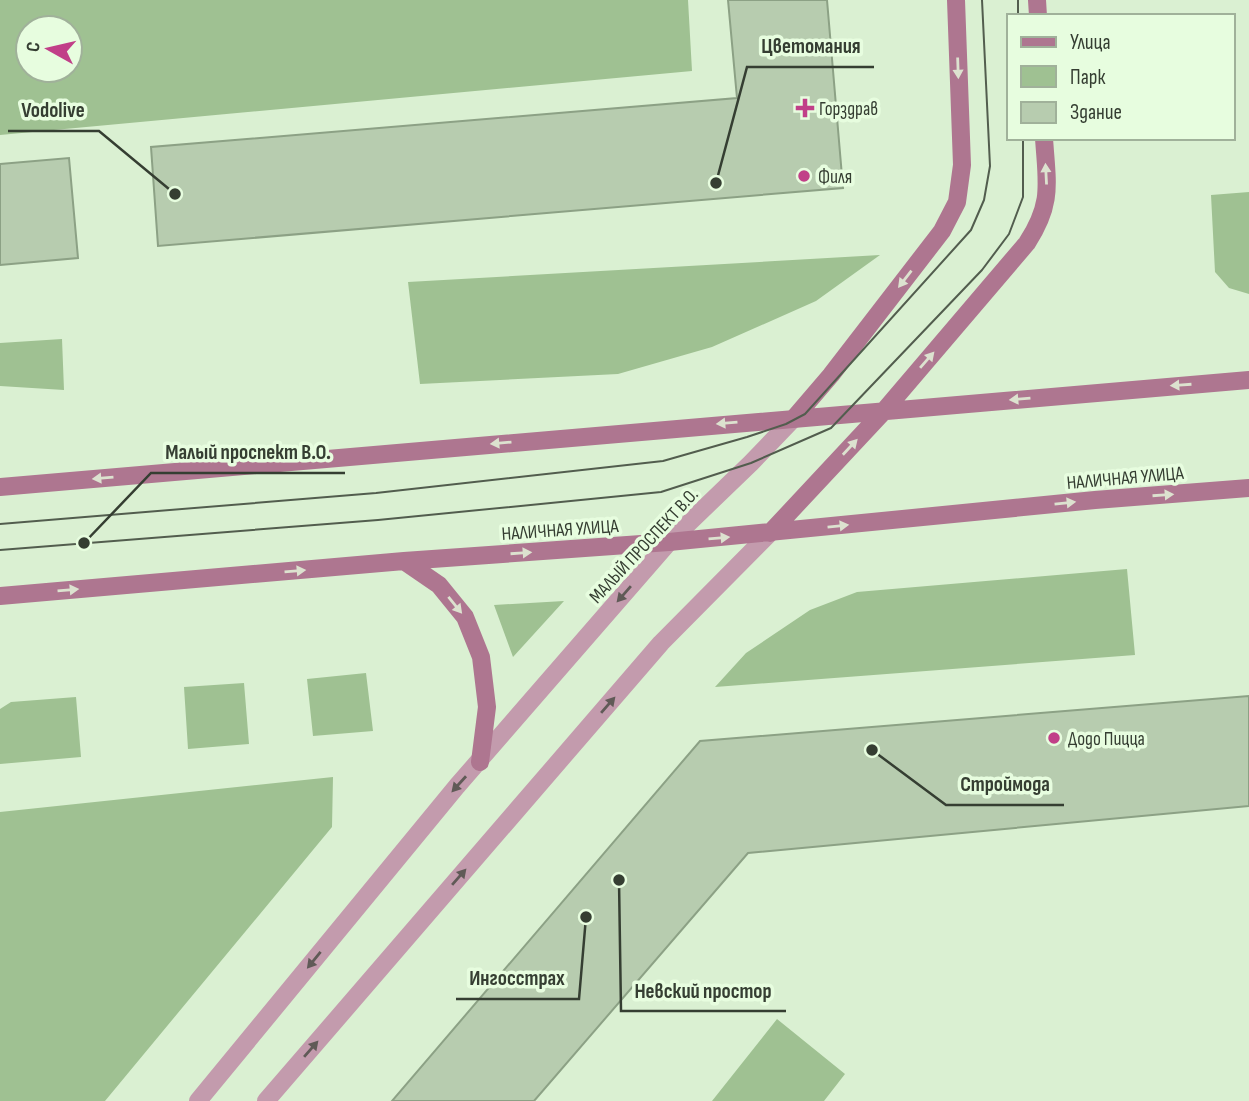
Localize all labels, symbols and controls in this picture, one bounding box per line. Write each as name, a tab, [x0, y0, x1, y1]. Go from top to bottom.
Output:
north arrow	[14, 14, 84, 84]
legend	[1007, 14, 1235, 140]
callout: Цветомания	[747, 25, 874, 67]
text: Улица	[1070, 30, 1111, 55]
text: Цветомания	[761, 34, 861, 59]
text: С	[22, 40, 46, 53]
one-way arrow	[953, 57, 964, 79]
text: Парк	[1070, 65, 1105, 90]
callout: Vodolive	[8, 89, 99, 131]
text: Vodolive	[21, 98, 85, 123]
place label: Горздрав	[819, 98, 878, 121]
marker: Горздрав	[797, 100, 813, 116]
text: Здание	[1070, 100, 1122, 125]
one-way arrow	[1041, 163, 1052, 185]
place label: Филя	[818, 166, 852, 189]
marker: Филя	[796, 168, 812, 184]
one-way arrow	[898, 270, 912, 288]
one-way arrow	[919, 351, 934, 368]
one-way arrow	[1170, 380, 1192, 391]
one-way arrow	[1009, 394, 1031, 405]
one-way arrow	[716, 418, 738, 429]
callout: Малый проспект В.О.	[151, 431, 345, 473]
one-way arrow	[489, 438, 511, 449]
one-way arrow	[842, 438, 858, 456]
text: Малый проспект В.О.	[165, 440, 331, 465]
street label: НАЛИЧНАЯ УЛИЦА	[1066, 462, 1185, 495]
one-way arrow	[92, 473, 114, 484]
street label: МАЛЫЙ ПРОСПЕКТ В.О.	[585, 484, 703, 608]
one-way arrow	[1153, 489, 1175, 500]
one-way arrow	[1054, 498, 1076, 509]
street label: НАЛИЧНАЯ УЛИЦА	[501, 515, 620, 546]
one-way arrow	[827, 520, 849, 531]
one-way arrow	[709, 532, 731, 543]
one-way arrow	[511, 547, 533, 558]
one-way arrow	[284, 565, 306, 576]
one-way arrow	[57, 584, 79, 595]
one-way arrow	[616, 585, 632, 603]
one-way arrow	[448, 596, 463, 614]
one-way arrow	[600, 696, 616, 714]
place label: Додо Пицца	[1068, 728, 1145, 751]
marker: Додо Пицца	[1046, 730, 1062, 746]
callout: Строймода	[946, 763, 1064, 805]
text: Строймода	[960, 772, 1050, 797]
one-way arrow	[452, 776, 467, 793]
one-way arrow	[451, 868, 467, 886]
one-way arrow	[307, 951, 322, 968]
callout: Ингосстрах	[456, 957, 579, 999]
text: Ингосстрах	[469, 966, 565, 991]
callout: Невский простор	[621, 969, 786, 1011]
text: Невский простор	[634, 979, 772, 1004]
one-way arrow	[303, 1041, 318, 1058]

